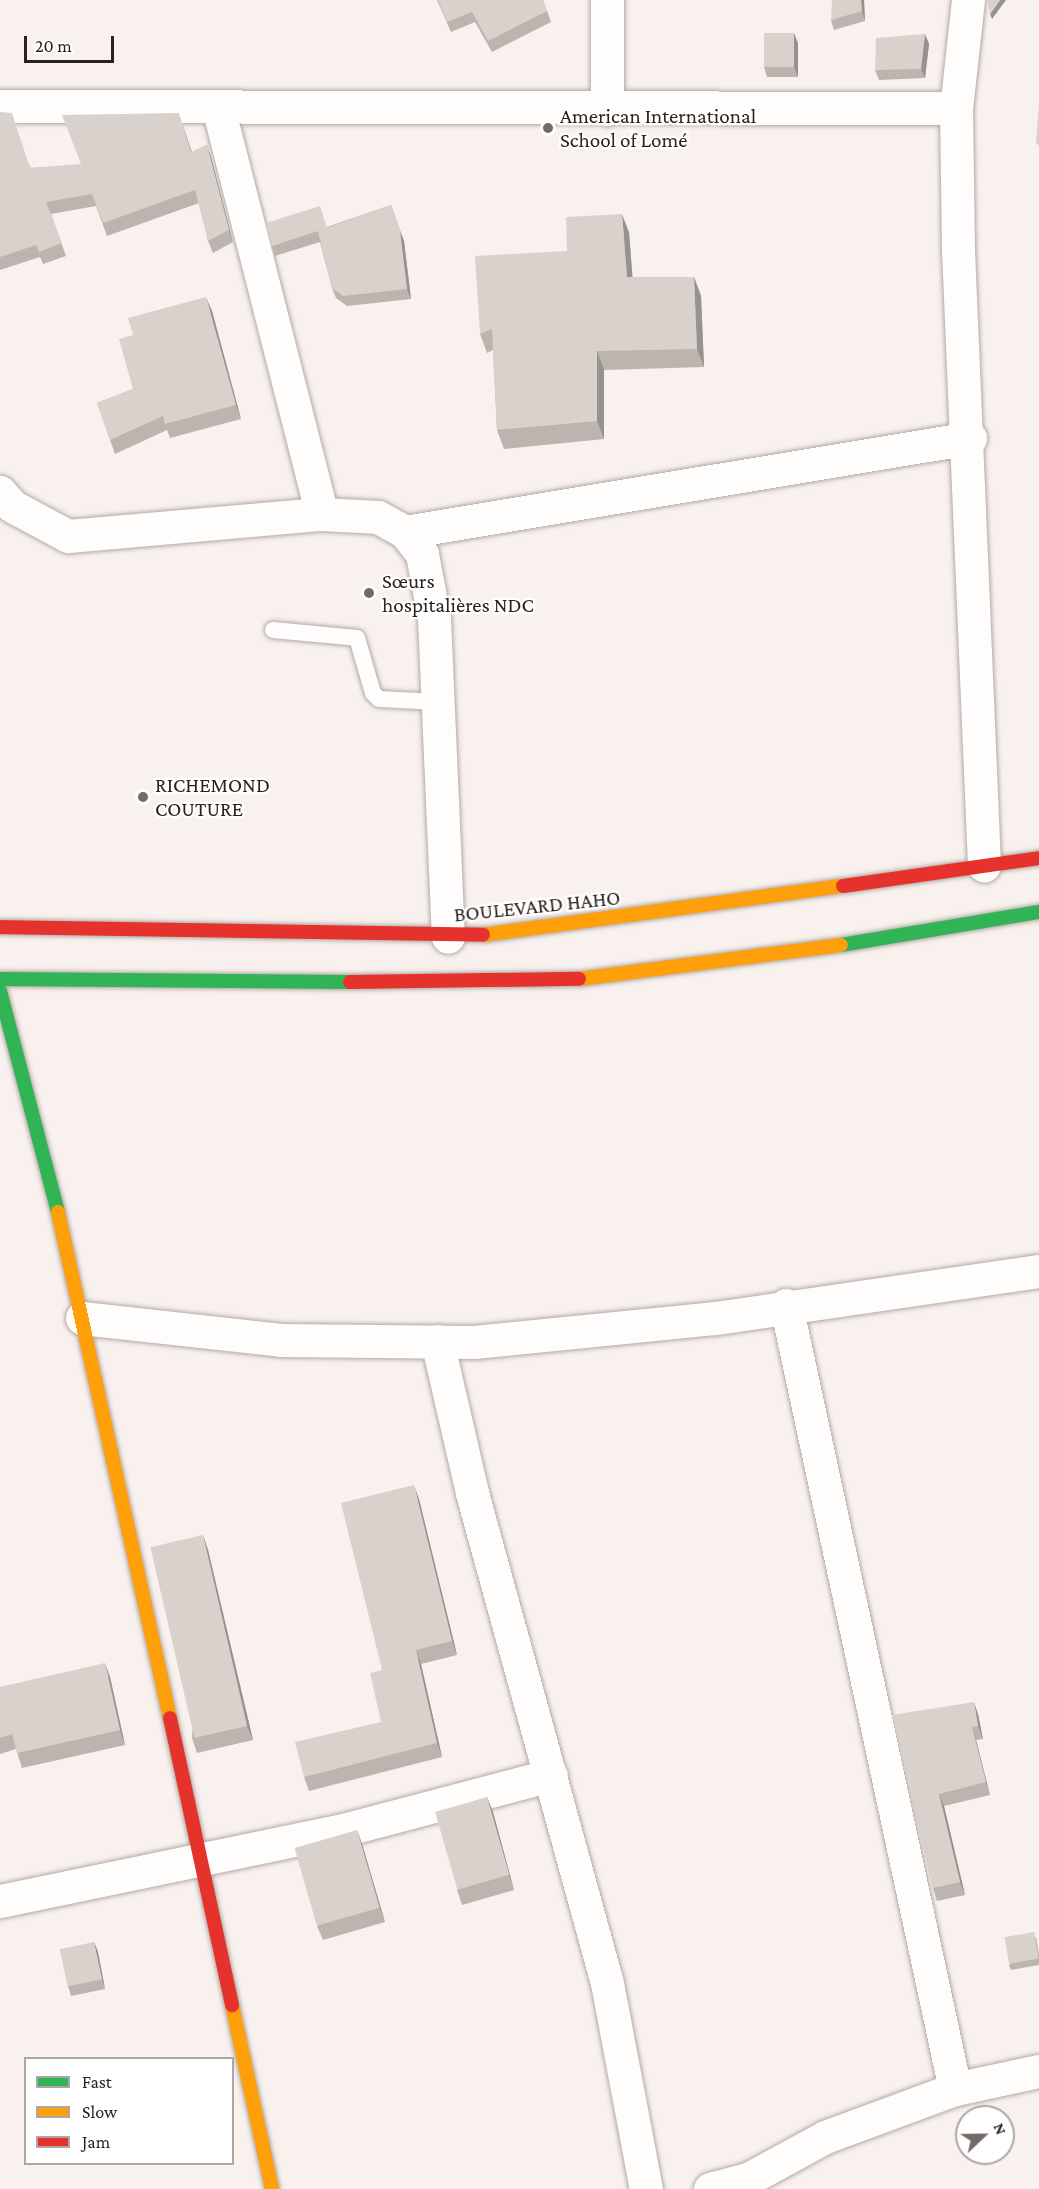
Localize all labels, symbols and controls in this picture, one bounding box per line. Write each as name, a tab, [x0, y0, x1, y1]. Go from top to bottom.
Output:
scale bar	[27, 24, 117, 62]
text: 20 m	[35, 36, 72, 56]
place label: American International School of Lomé	[560, 103, 756, 153]
marker: American International School of Lomé	[541, 121, 555, 135]
place label: Sœurs hospitalières NDC	[382, 568, 534, 618]
marker: Sœurs hospitalières NDC	[360, 584, 378, 602]
place label: RICHEMOND COUTURE	[155, 772, 270, 822]
marker: RICHEMOND COUTURE	[136, 790, 150, 804]
street label: BOULEVARD HAHO	[453, 885, 621, 927]
legend	[24, 2057, 234, 2165]
text: Fast	[82, 2072, 112, 2092]
text: Slow	[82, 2102, 117, 2122]
north arrow	[955, 2105, 1015, 2165]
text: N	[990, 2121, 1010, 2137]
text: Jam	[82, 2132, 110, 2152]

